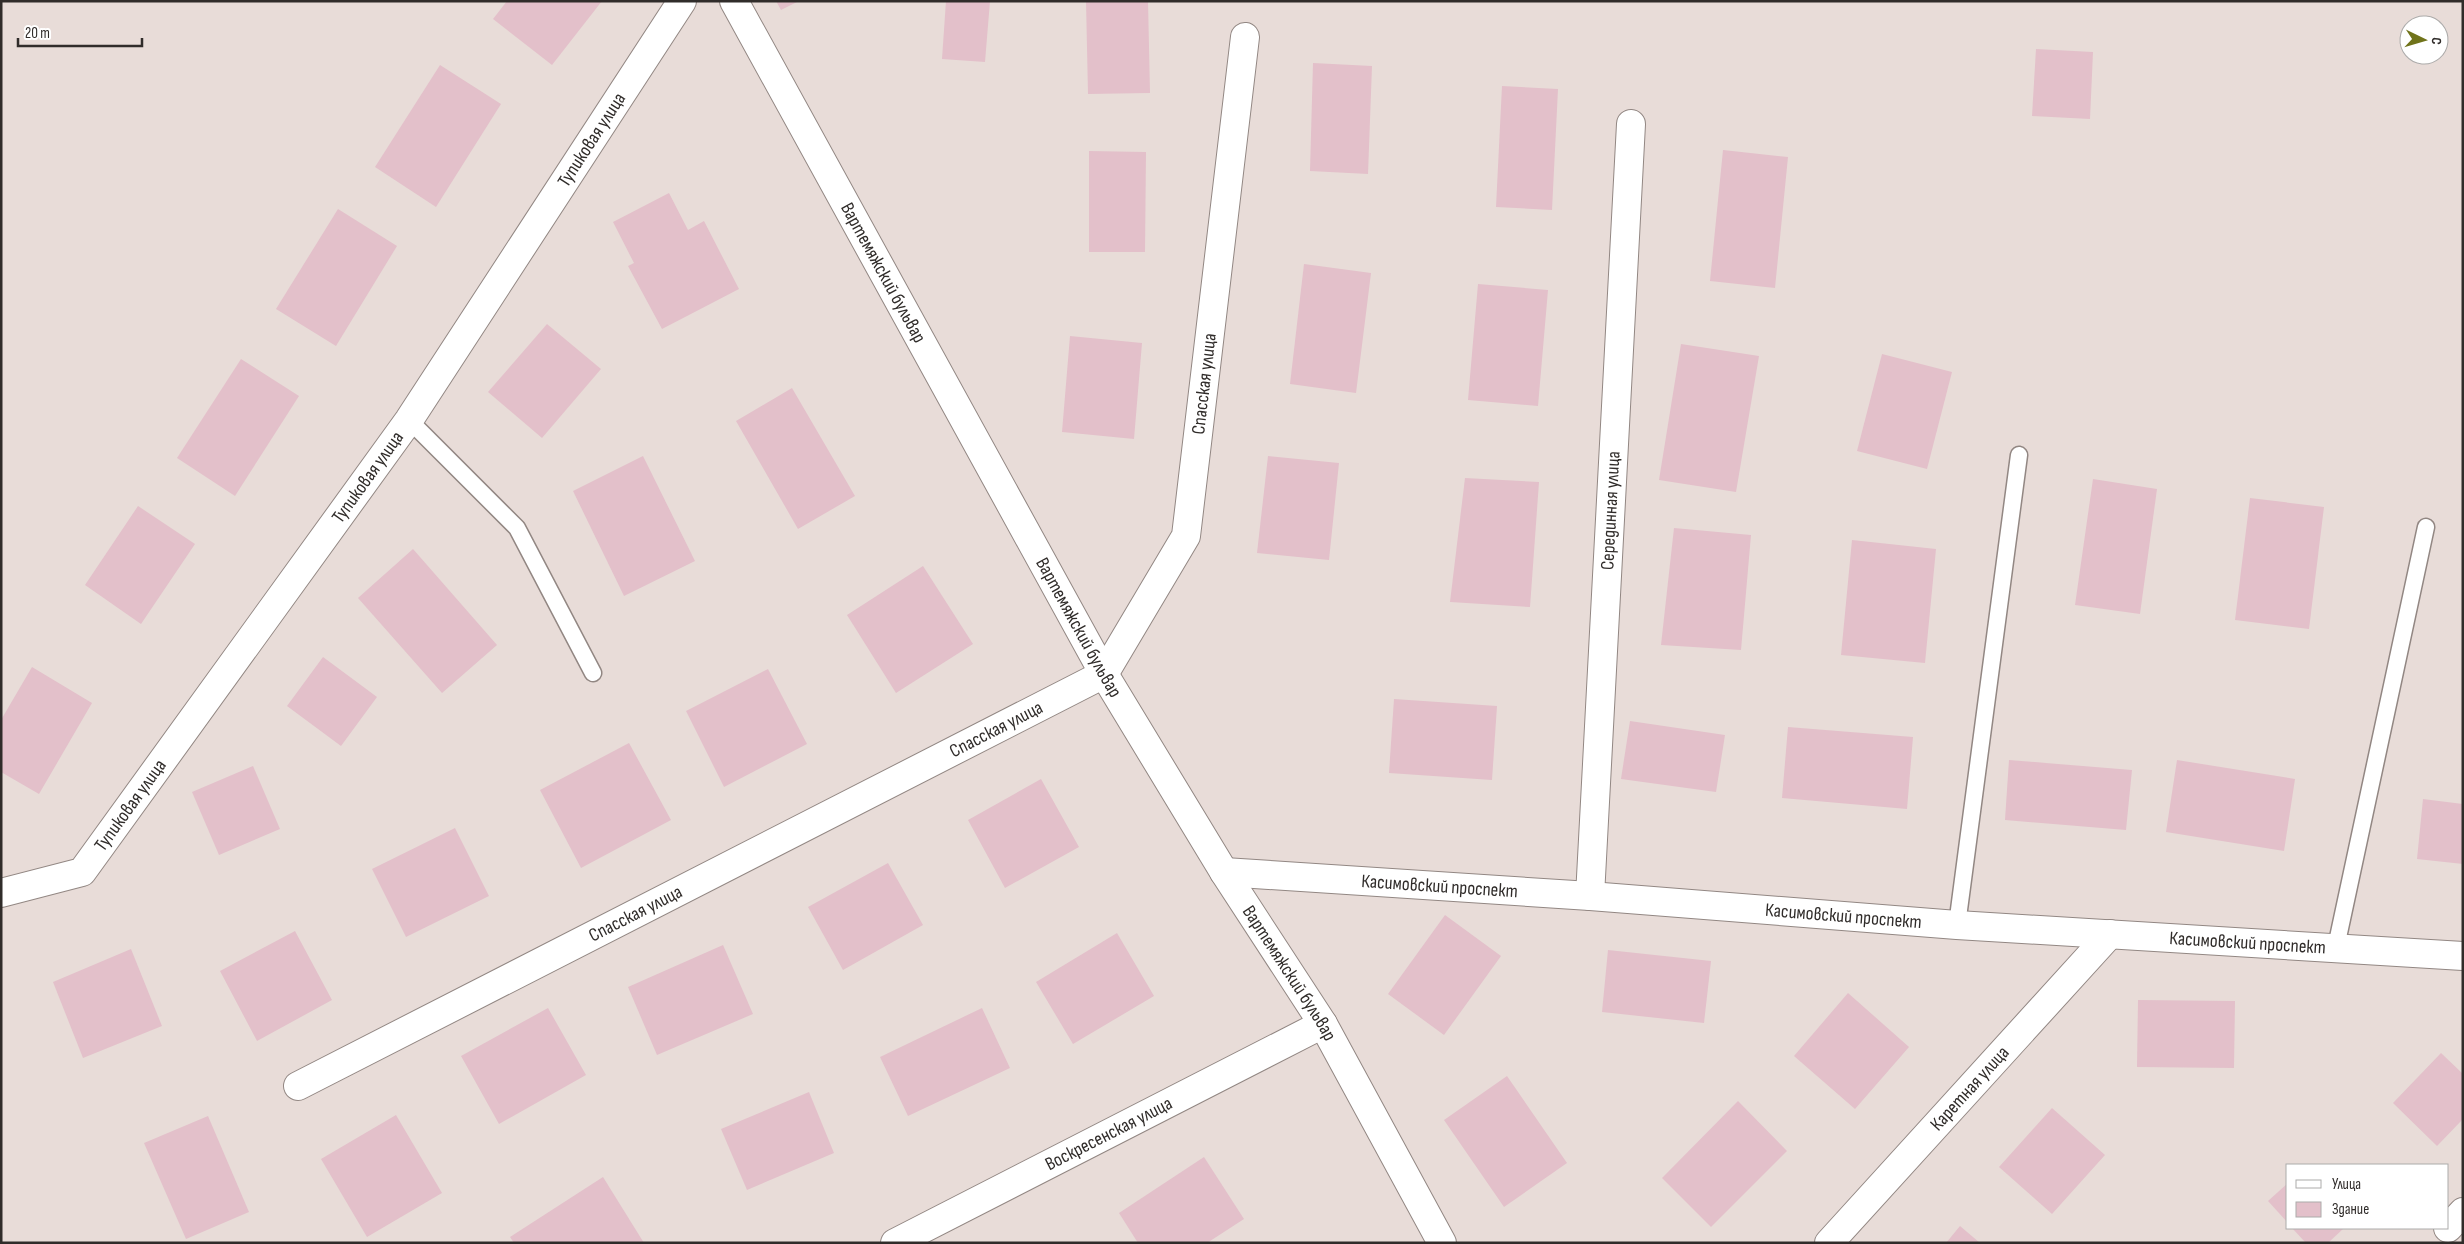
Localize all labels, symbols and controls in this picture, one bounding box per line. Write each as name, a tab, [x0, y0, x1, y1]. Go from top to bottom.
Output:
scale bar	[18, 15, 141, 47]
north arrow	[2399, 15, 2449, 65]
text: 20 m	[25, 24, 50, 43]
text: С	[2428, 37, 2445, 45]
street label: Тупиковая улица	[553, 88, 631, 191]
street label: Вартемяжский бульвар	[836, 199, 931, 347]
street label: Спасская улица	[1187, 332, 1221, 436]
street label: Тупиковая улица	[327, 427, 409, 528]
street label: Серединная улица	[1596, 451, 1625, 570]
street label: Вартемяжский бульвар	[1031, 553, 1127, 702]
street label: Спасская улица	[946, 696, 1047, 763]
street label: Тупиковая улица	[89, 755, 171, 856]
street label: Касимовский проспект	[1361, 870, 1519, 903]
street label: Спасская улица	[585, 880, 686, 947]
street label: Касимовский проспект	[1764, 898, 1922, 934]
street label: Вартемяжский бульвар	[1237, 901, 1341, 1045]
street label: Касимовский проспект	[2169, 927, 2326, 959]
street label: Каретная улица	[1925, 1041, 2014, 1135]
street label: Воскресенская улица	[1041, 1092, 1176, 1176]
legend	[2286, 1164, 2449, 1229]
text: Улица	[2332, 1175, 2361, 1194]
text: Здание	[2332, 1200, 2369, 1219]

